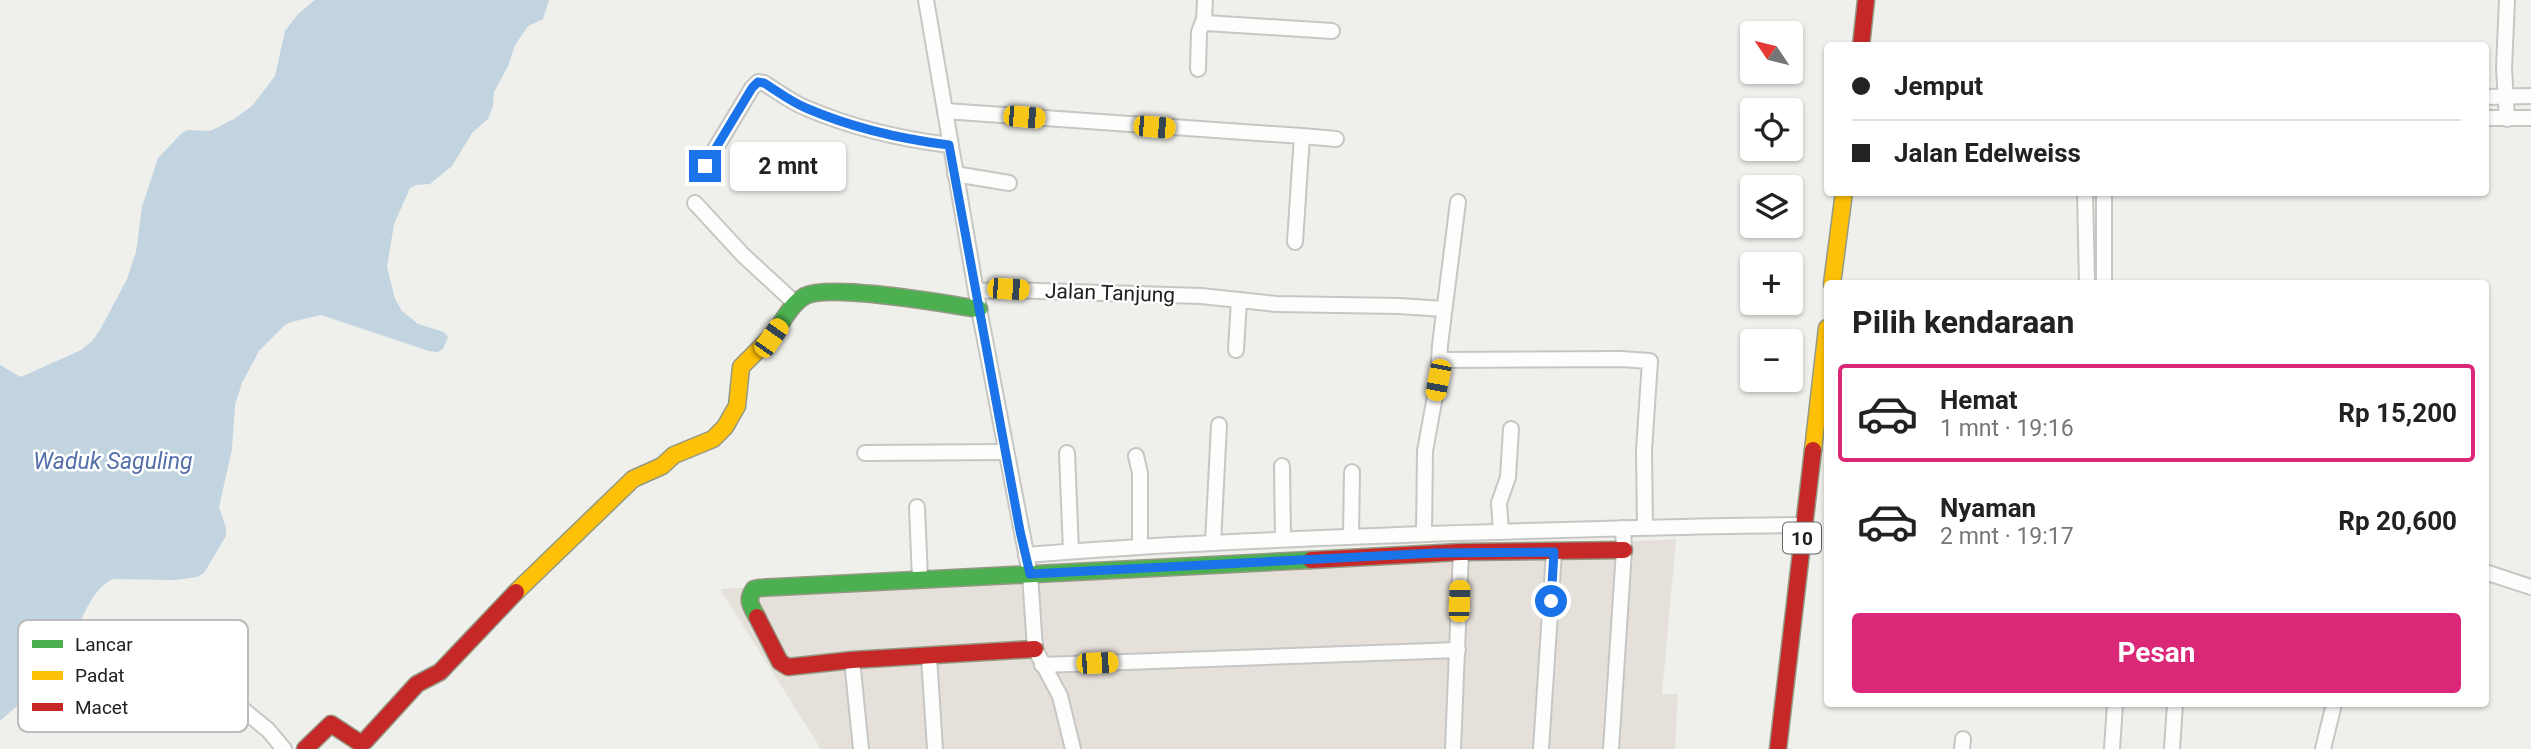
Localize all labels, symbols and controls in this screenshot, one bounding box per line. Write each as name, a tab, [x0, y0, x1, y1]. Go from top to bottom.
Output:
north arrow	[1740, 21, 1802, 84]
map controls	[1740, 21, 1803, 392]
text: Jemput	[1894, 71, 1983, 101]
button: locate	[1740, 98, 1803, 161]
car	[1003, 105, 1046, 129]
car	[1133, 115, 1176, 139]
text: Jalan Edelweiss	[1894, 138, 2081, 168]
callout: 2 mnt	[730, 142, 845, 190]
route end	[689, 150, 721, 182]
text: 2 mnt	[758, 153, 818, 180]
button: layers	[1740, 175, 1803, 238]
button: +	[1740, 252, 1803, 315]
car	[987, 277, 1030, 301]
street label: Jalan Tanjung	[1044, 279, 1176, 307]
text: Pilih kendaraan	[1852, 303, 2074, 341]
car	[751, 315, 792, 361]
button: −	[1740, 329, 1803, 392]
car	[1424, 357, 1453, 403]
icon: car	[1856, 382, 1919, 445]
text: Hemat	[1940, 385, 2018, 415]
text: Rp 15,200	[2338, 398, 2457, 428]
text: 1 mnt · 19:16	[1940, 415, 2074, 442]
water label: Waduk Saguling	[33, 448, 193, 475]
icon: car	[1856, 490, 1919, 553]
text: Nyaman	[1940, 493, 2036, 523]
text: Rp 20,600	[2338, 506, 2457, 536]
road number: 10	[1783, 523, 1821, 554]
text: 2 mnt · 19:17	[1940, 523, 2074, 550]
car	[1448, 580, 1471, 622]
route start	[1535, 585, 1567, 617]
button: Pesan	[1852, 613, 2461, 693]
legend	[18, 620, 248, 732]
text: Lancar	[75, 633, 133, 656]
car	[1076, 652, 1119, 674]
text: Padat	[75, 664, 125, 687]
text: Macet	[75, 696, 128, 719]

